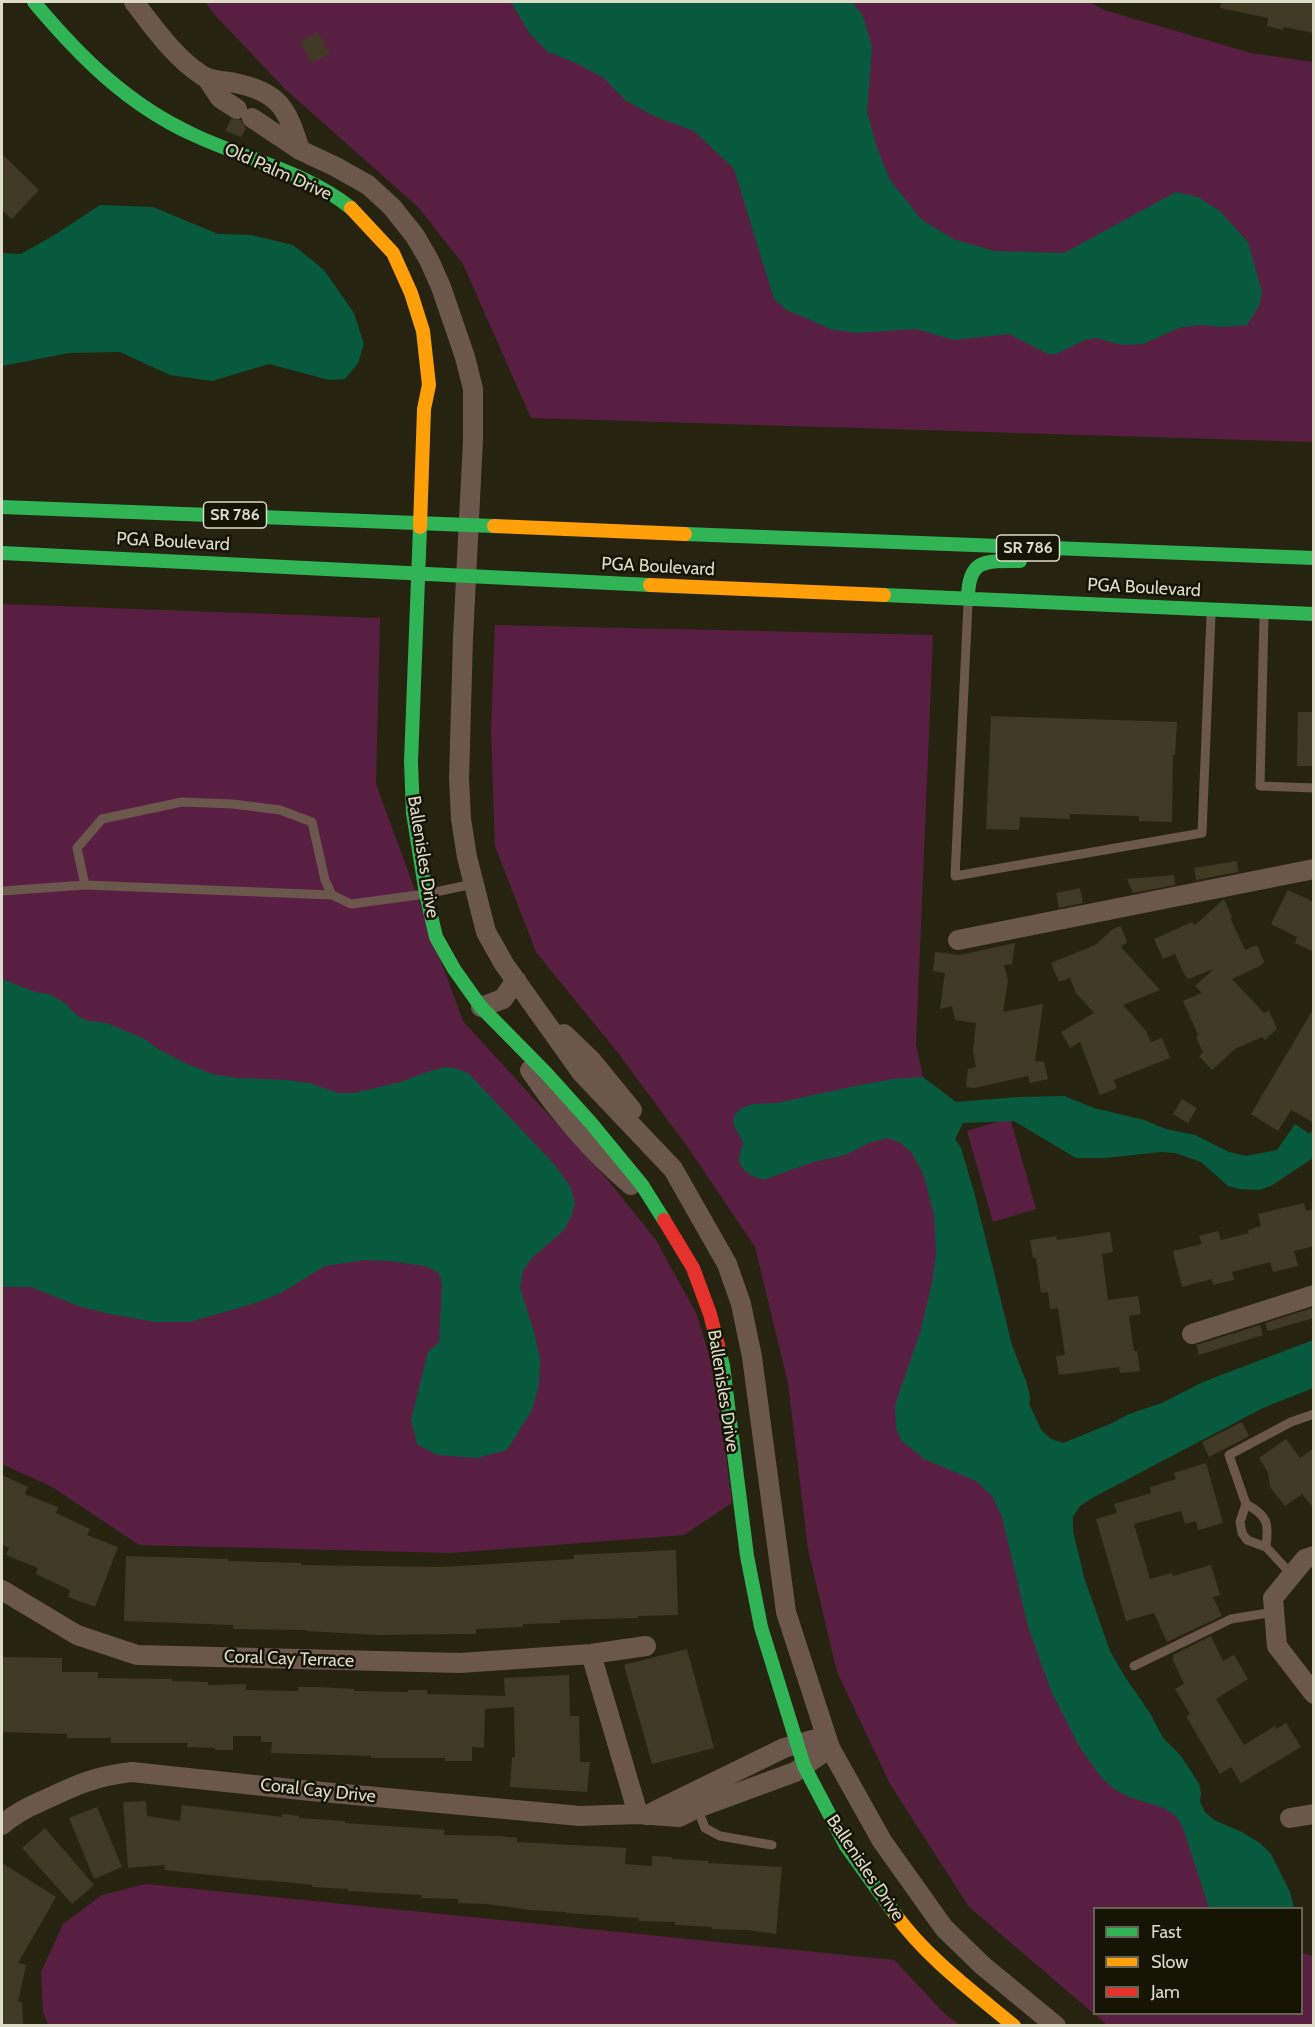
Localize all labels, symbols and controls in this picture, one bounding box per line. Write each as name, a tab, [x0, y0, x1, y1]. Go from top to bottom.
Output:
street label: Old Palm Drive	[221, 139, 335, 205]
road number: SR 786	[204, 502, 266, 528]
street label: PGA Boulevard	[116, 528, 230, 556]
road number: SR 786	[996, 535, 1060, 561]
street label: PGA Boulevard	[601, 553, 715, 581]
street label: PGA Boulevard	[1087, 574, 1201, 602]
street label: Ballenisles Drive	[403, 794, 443, 920]
street label: Ballenisles Drive	[703, 1328, 743, 1454]
street label: Coral Cay Terrace	[224, 1646, 354, 1672]
street label: Coral Cay Drive	[259, 1774, 377, 1808]
street label: Ballenisles Drive	[821, 1811, 909, 1925]
legend	[1093, 1907, 1303, 2015]
text: Fast	[1151, 1921, 1182, 1943]
text: Slow	[1151, 1951, 1188, 1973]
text: Jam	[1151, 1981, 1180, 2003]

